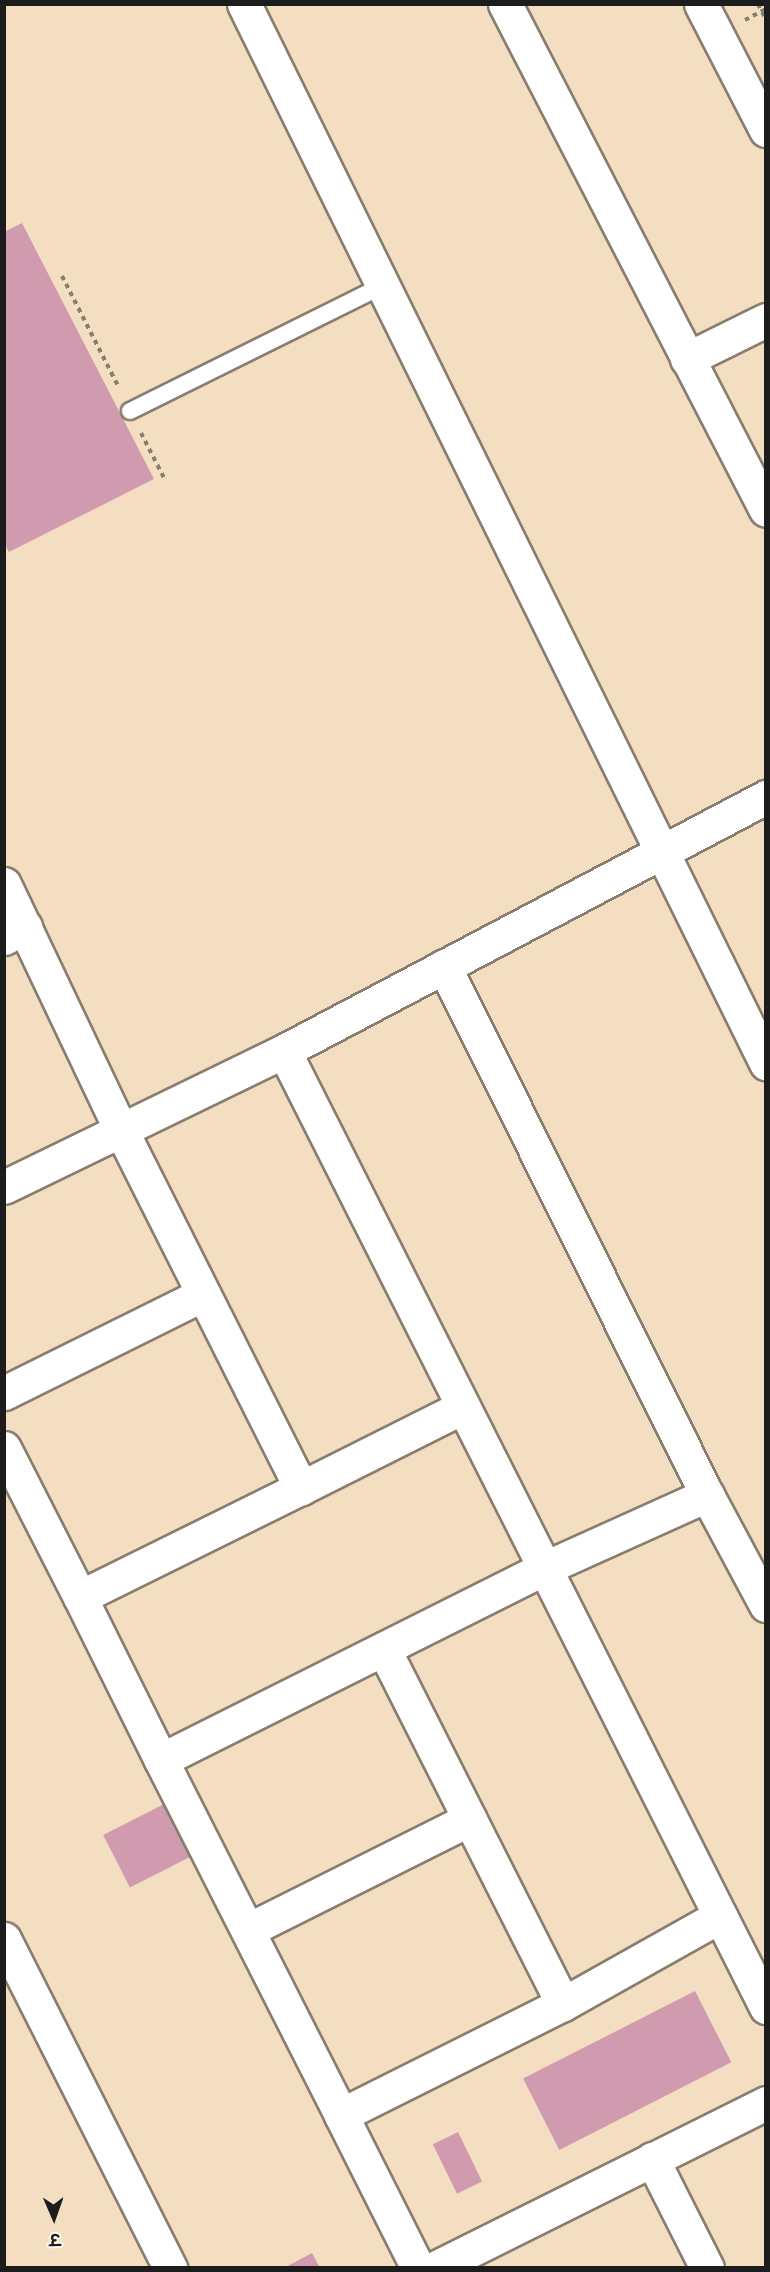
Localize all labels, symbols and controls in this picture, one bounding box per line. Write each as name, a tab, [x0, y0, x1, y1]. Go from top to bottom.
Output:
north arrow	[24, 2188, 84, 2248]
text: उ	[49, 2227, 60, 2246]

